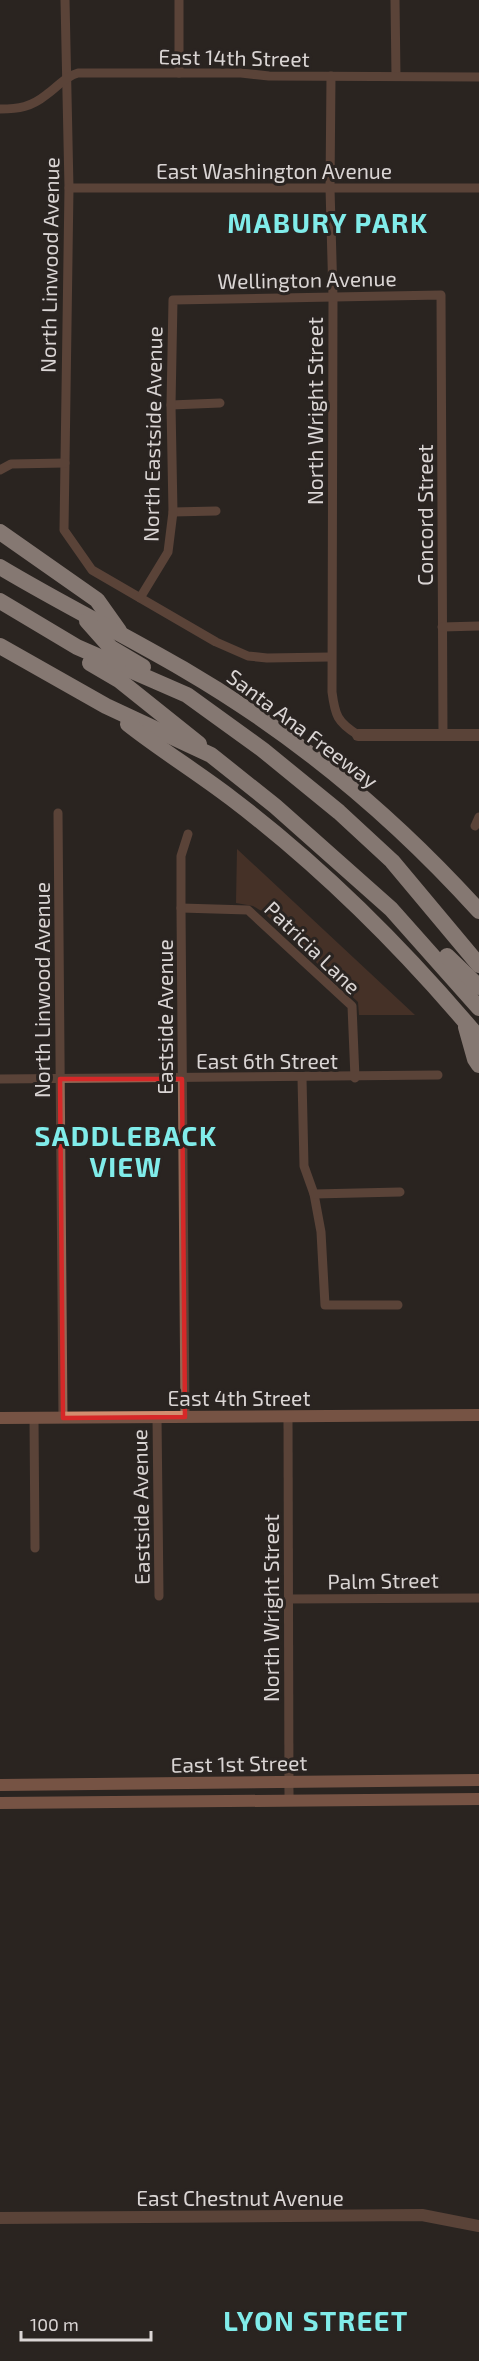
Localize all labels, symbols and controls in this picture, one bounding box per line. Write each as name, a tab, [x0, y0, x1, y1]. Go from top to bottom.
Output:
street label: East 14th Street	[158, 43, 310, 71]
street label: North Linwood Avenue	[35, 157, 63, 373]
street label: East Washington Avenue	[156, 158, 392, 183]
district label: MABURY PARK	[227, 206, 429, 238]
street label: Wellington Avenue	[217, 265, 397, 293]
street label: North Wright Street	[302, 317, 327, 505]
street label: North Eastside Avenue	[138, 326, 166, 542]
street label: Concord Street	[412, 444, 437, 586]
street label: Santa Ana Freeway	[223, 663, 383, 793]
street label: North Linwood Avenue	[29, 882, 54, 1098]
street label: Patricia Lane	[260, 895, 366, 999]
street label: Eastside Avenue	[152, 939, 177, 1095]
street label: East 6th Street	[196, 1048, 338, 1073]
district label: SADDLEBACK VIEW	[34, 1119, 218, 1182]
street label: East 4th Street	[168, 1385, 310, 1410]
street label: Eastside Avenue	[126, 1429, 154, 1585]
street label: North Wright Street	[258, 1514, 283, 1702]
street label: Palm Street	[327, 1567, 439, 1593]
street label: East 1st Street	[170, 1749, 308, 1777]
street label: East Chestnut Avenue	[136, 2185, 344, 2210]
scale bar	[21, 2304, 152, 2342]
district label: LYON STREET	[223, 2304, 409, 2336]
text: 100 m	[30, 2313, 79, 2335]

